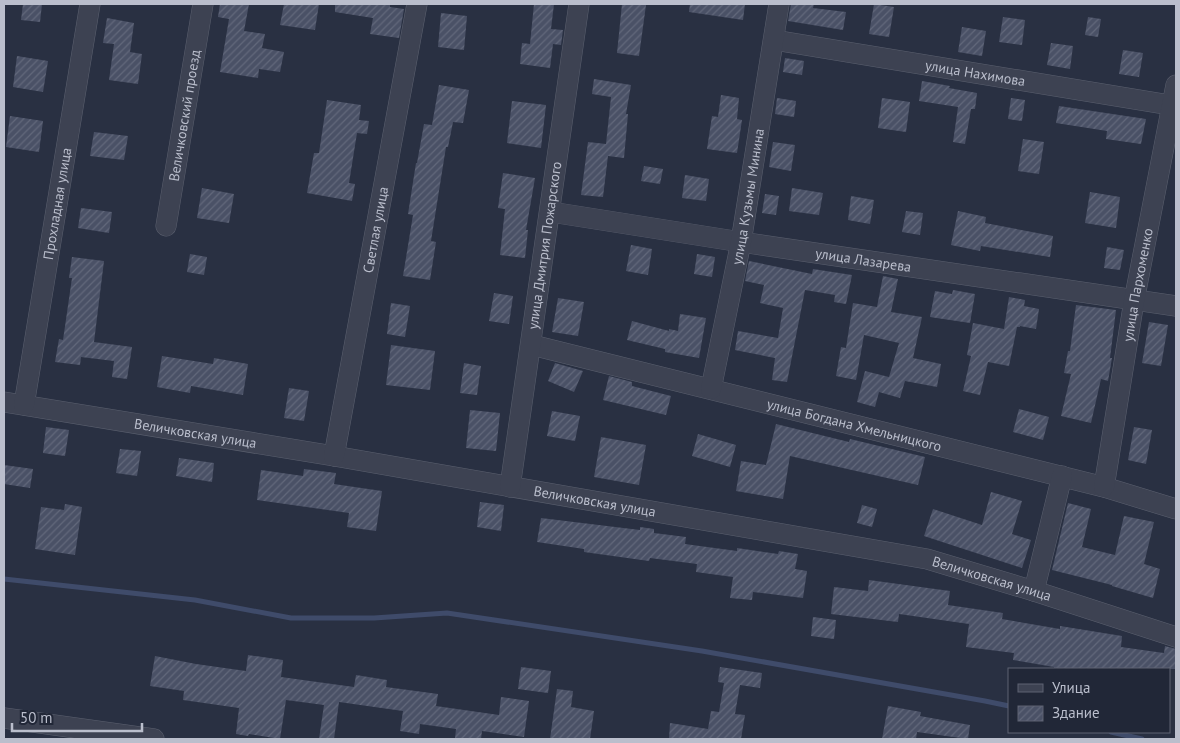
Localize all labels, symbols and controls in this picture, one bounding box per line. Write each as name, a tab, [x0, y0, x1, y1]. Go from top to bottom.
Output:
street label: Величковский проезд	[165, 48, 204, 183]
street label: улица Нахимова	[924, 56, 1027, 90]
street label: улица Кузьмы Минина	[728, 127, 768, 266]
street label: Прохладная улица	[39, 146, 75, 261]
street label: улица Дмитрия Пожарского	[524, 160, 565, 331]
street label: Светлая улица	[359, 185, 392, 274]
street label: улица Пархоменко	[1119, 227, 1157, 343]
street label: улица Лазарева	[814, 244, 913, 276]
street label: улица Богдана Хмельницкого	[765, 395, 943, 455]
street label: Величковская улица	[133, 414, 258, 452]
street label: Величковская улица	[532, 482, 657, 521]
street label: Величковская улица	[930, 552, 1054, 605]
legend	[1008, 668, 1170, 733]
text: Улица	[1052, 678, 1090, 697]
scale bar	[12, 700, 142, 732]
text: Здание	[1052, 703, 1100, 722]
text: 50 m	[20, 708, 53, 727]

